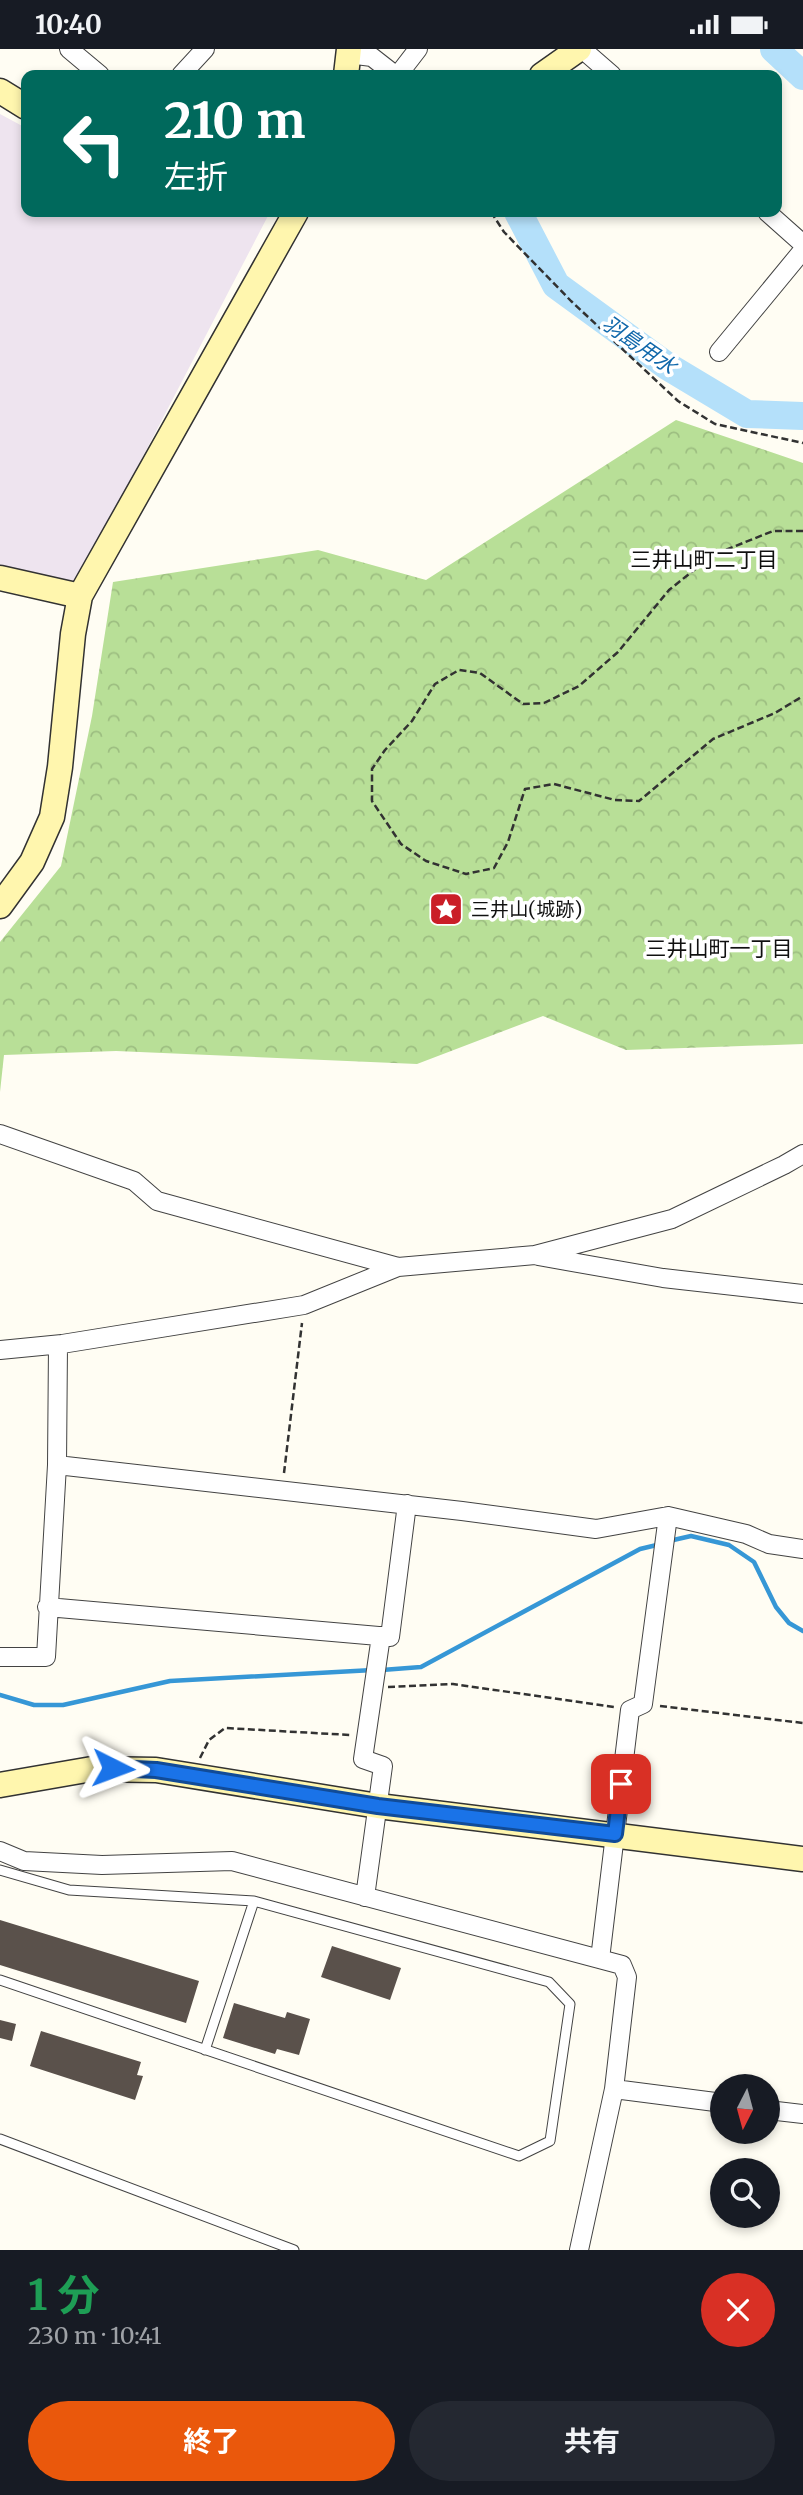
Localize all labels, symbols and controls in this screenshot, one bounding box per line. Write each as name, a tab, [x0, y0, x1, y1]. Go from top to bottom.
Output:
text: 10:40	[35, 8, 102, 41]
text: 210 m	[164, 90, 305, 151]
icon: left	[49, 98, 140, 189]
text: 左折	[164, 157, 228, 197]
water label: 羽島用水	[597, 309, 683, 381]
district label: 三井山町二丁目	[631, 546, 778, 573]
place icon: 三井山(城跡)	[427, 890, 465, 928]
place label: 三井山(城跡)	[471, 897, 582, 921]
district label: 三井山町一丁目	[646, 935, 793, 962]
position arrow	[76, 1731, 150, 1805]
pin	[591, 1754, 651, 1814]
icon: arrive	[602, 1765, 640, 1803]
north arrow	[710, 2074, 780, 2144]
map controls	[710, 2074, 780, 2228]
button: search	[710, 2158, 780, 2228]
text: 1 分	[28, 2269, 99, 2321]
button: close	[701, 2273, 775, 2347]
text: 230 m · 10:41	[28, 2321, 162, 2350]
button: 終了	[28, 2401, 395, 2481]
button: 共有	[409, 2401, 775, 2481]

